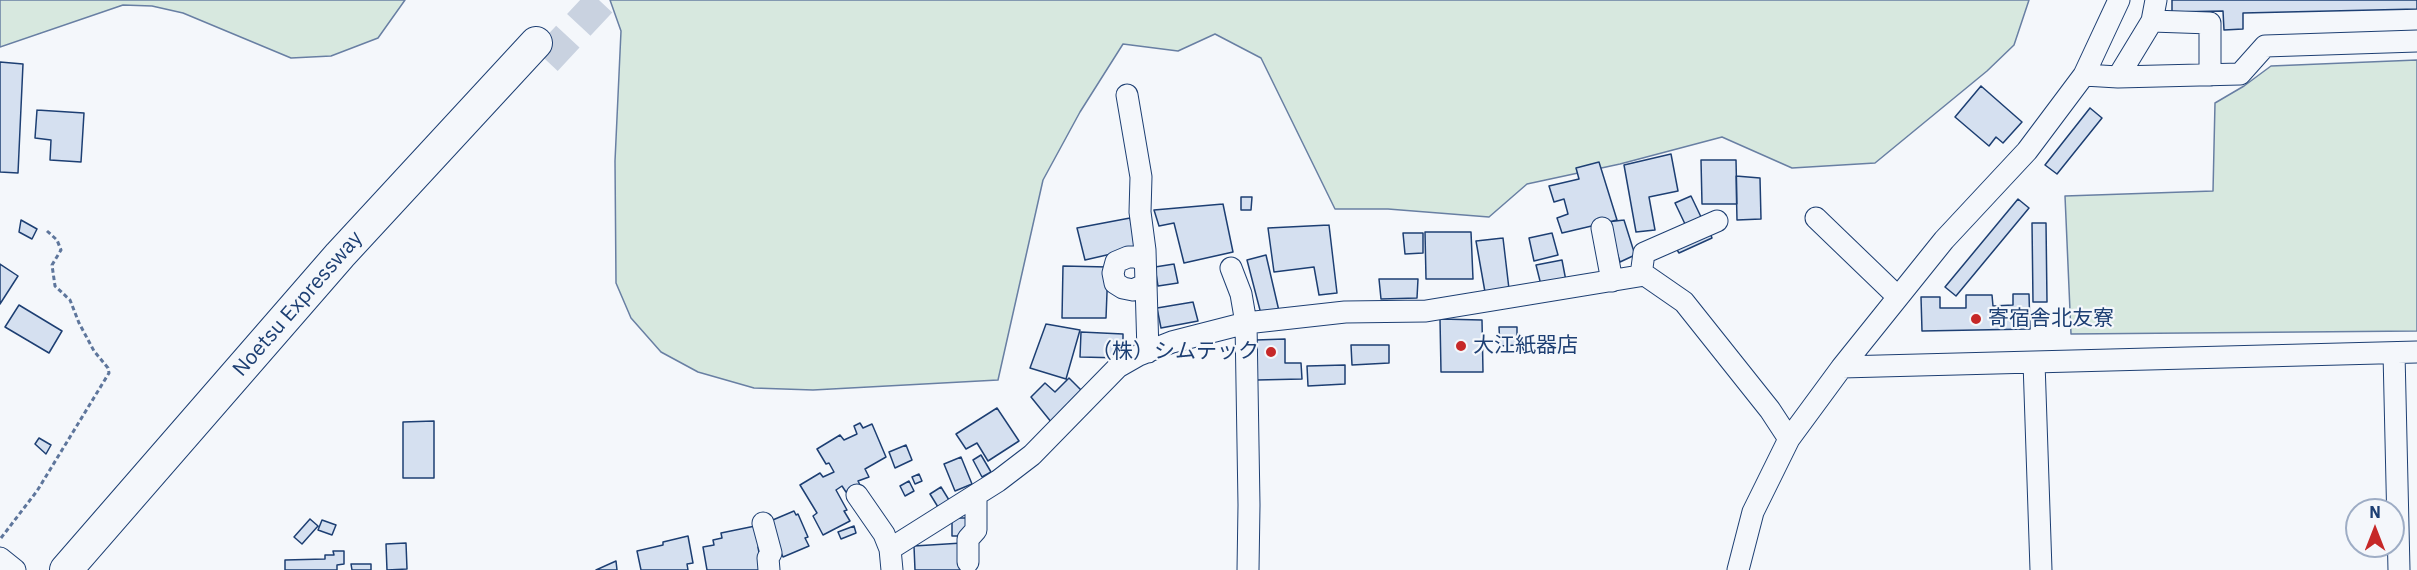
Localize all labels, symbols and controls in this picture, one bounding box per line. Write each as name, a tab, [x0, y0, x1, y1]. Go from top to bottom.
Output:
street label: Noetsu Expressway	[228, 226, 368, 382]
place label: 寄宿舎北友寮	[1988, 306, 2114, 332]
marker: 寄宿舎北友寮	[1969, 312, 1983, 326]
place label: 大江紙器店	[1473, 333, 1578, 359]
place label: （株）シムテック	[1091, 339, 1259, 365]
marker: 大江紙器店	[1454, 339, 1468, 353]
marker: （株）シムテック	[1264, 345, 1278, 359]
north arrow	[2345, 498, 2405, 558]
text: N	[2369, 502, 2381, 522]

